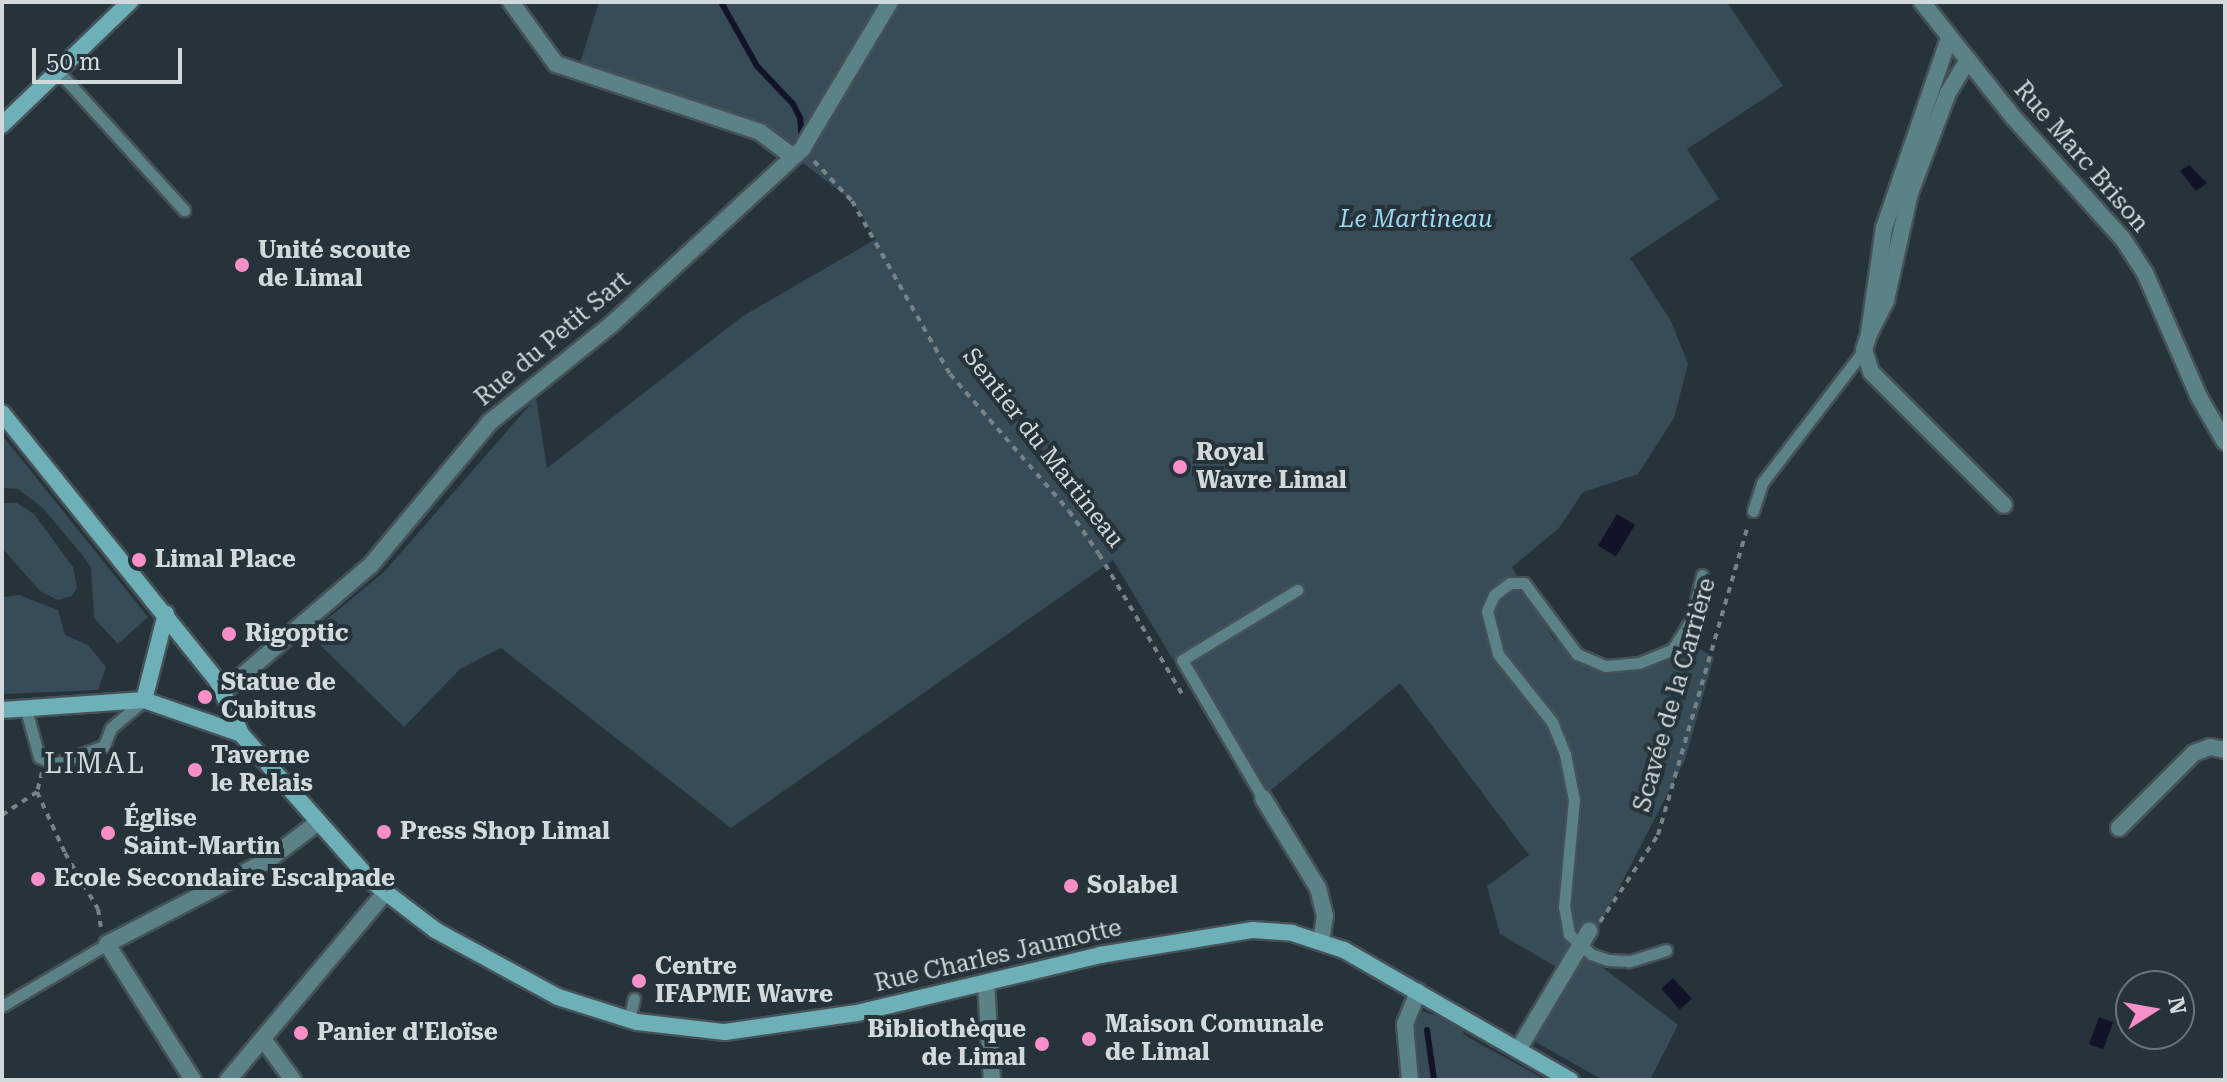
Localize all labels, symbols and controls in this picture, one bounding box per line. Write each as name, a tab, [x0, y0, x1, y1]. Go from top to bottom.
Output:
scale bar	[36, 32, 186, 82]
text: 50 m	[46, 48, 101, 76]
street label: Rue Marc Brison	[2008, 76, 2154, 238]
park label: Le Martineau	[1340, 206, 1492, 234]
place label: Unité scoute de Limal	[258, 237, 411, 293]
marker: Unité scoute de Limal	[233, 256, 251, 274]
street label: Rue du Petit Sart	[470, 266, 636, 412]
street label: Sentier du Martineau	[956, 343, 1130, 553]
place label: Royal Wavre Limal	[1196, 439, 1347, 495]
marker: Royal Wavre Limal	[1171, 458, 1189, 476]
place label: Limal Place	[155, 546, 296, 574]
marker: Limal Place	[130, 551, 148, 569]
street label: Scavée de la Carrière	[1628, 575, 1722, 815]
place label: Rigoptic	[245, 620, 348, 648]
marker: Rigoptic	[220, 625, 238, 643]
place label: Statue de Cubitus	[221, 669, 336, 725]
marker: Statue de Cubitus	[196, 688, 214, 706]
place label: Taverne le Relais	[211, 742, 313, 798]
district label: LIMAL	[44, 747, 146, 781]
marker: Taverne le Relais	[186, 761, 204, 779]
place label: Église Saint-Martin	[124, 805, 281, 861]
place label: Press Shop Limal	[400, 818, 610, 846]
marker: Press Shop Limal	[375, 823, 393, 841]
marker: Église Saint-Martin	[99, 824, 117, 842]
place label: Ecole Secondaire Escalpade	[54, 865, 395, 893]
marker: Ecole Secondaire Escalpade	[29, 870, 47, 888]
place label: Solabel	[1087, 872, 1178, 900]
marker: Solabel	[1062, 877, 1080, 895]
street label: Rue Charles Jaumotte	[872, 914, 1124, 998]
place label: Centre IFAPME Wavre	[655, 953, 833, 1009]
north arrow	[2115, 970, 2195, 1050]
marker: Centre IFAPME Wavre	[630, 972, 648, 990]
text: N	[2163, 995, 2191, 1016]
place label: Maison Comunale de Limal	[1105, 1011, 1324, 1067]
place label: Bibliothèque de Limal	[868, 1016, 1026, 1072]
place label: Panier d'Eloïse	[317, 1019, 498, 1047]
marker: Panier d'Eloïse	[292, 1024, 310, 1042]
marker: Maison Comunale de Limal	[1080, 1030, 1098, 1048]
marker: Bibliothèque de Limal	[1033, 1035, 1051, 1053]

